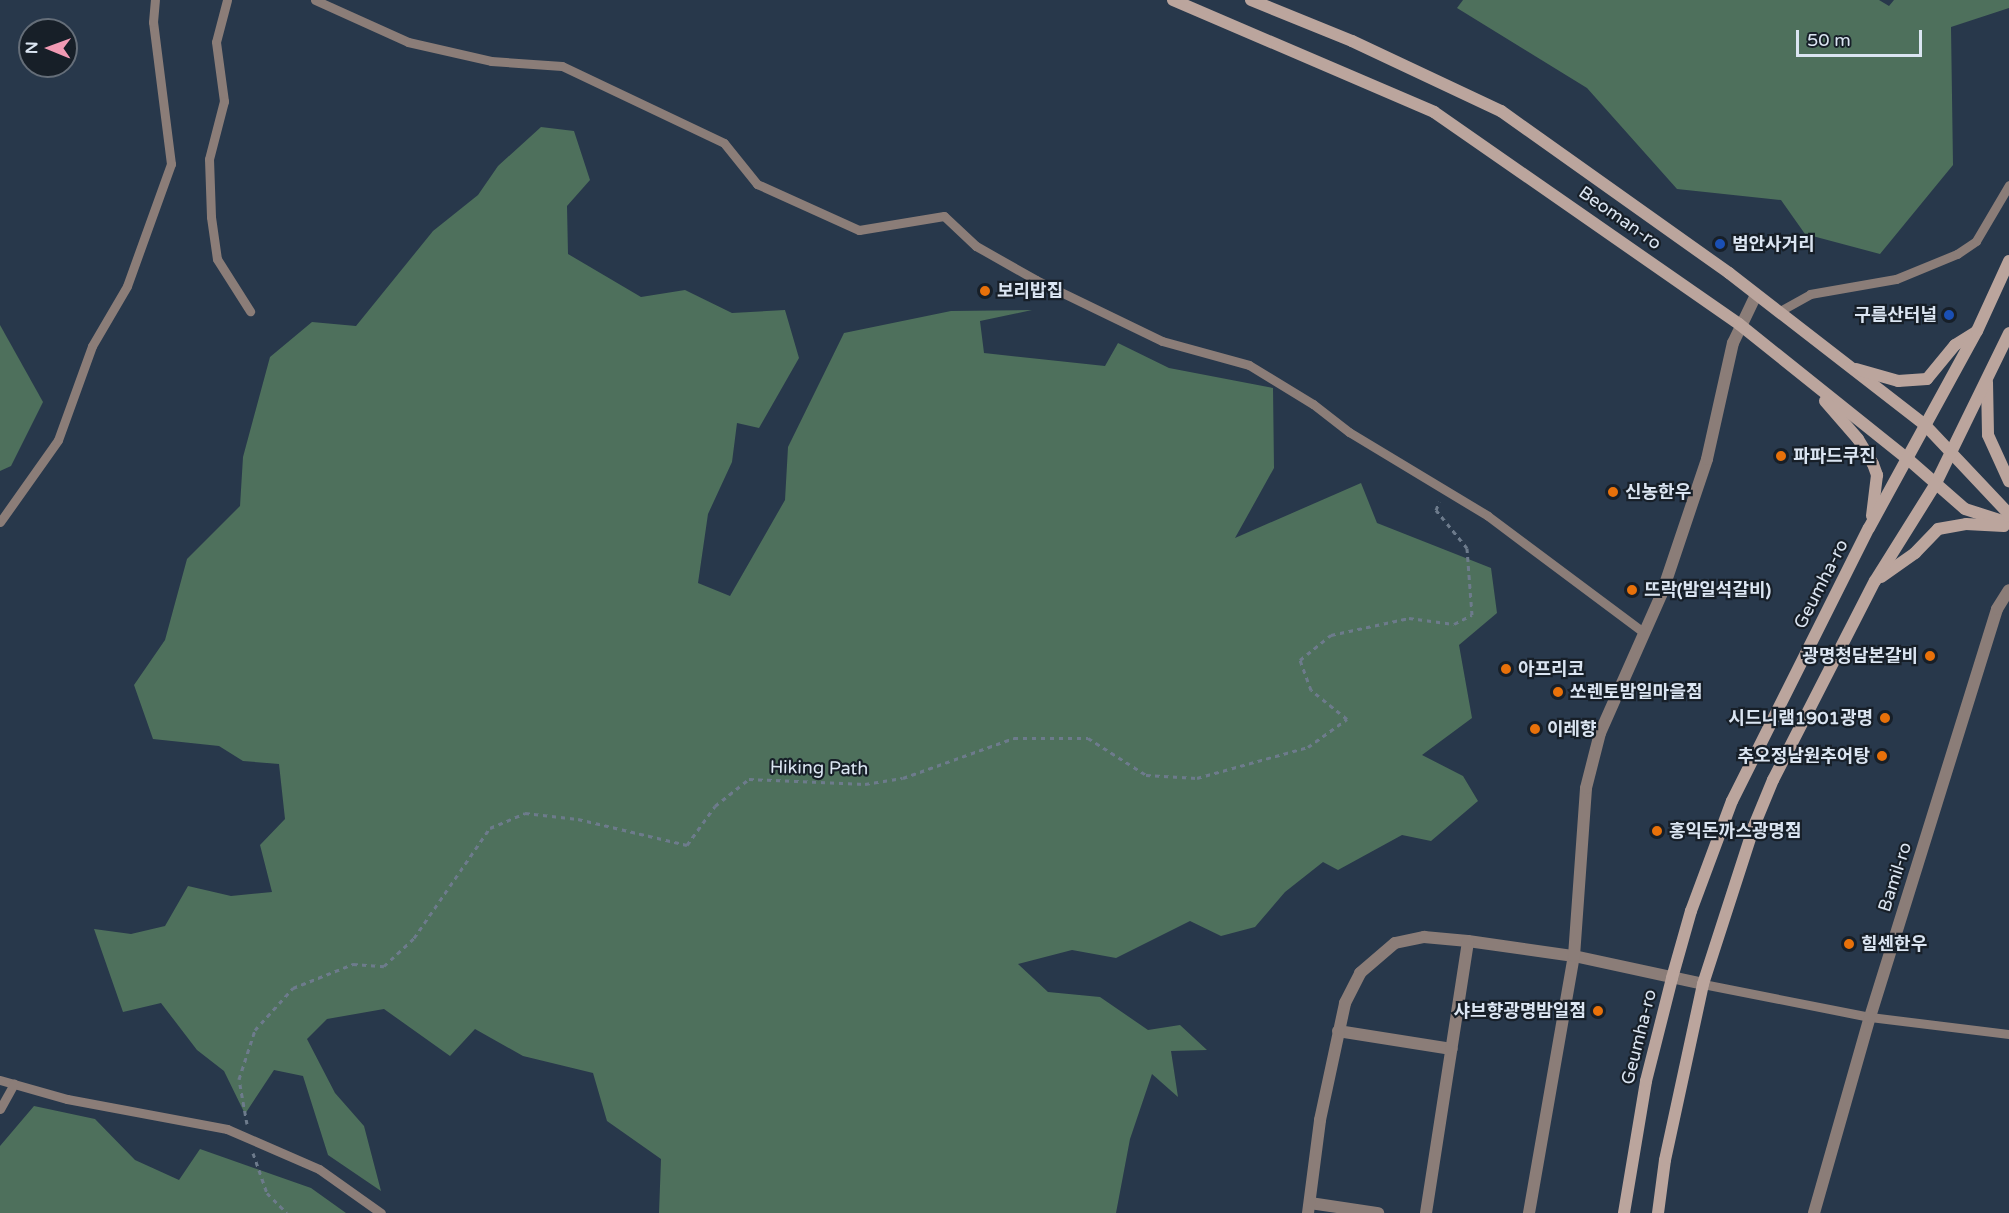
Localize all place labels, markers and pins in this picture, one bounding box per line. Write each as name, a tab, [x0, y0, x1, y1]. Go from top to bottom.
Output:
place label: 범안사거리	[1732, 233, 1815, 255]
marker: 범안사거리	[1713, 237, 1727, 251]
place label: 보리밥집	[997, 280, 1063, 302]
marker: 보리밥집	[978, 284, 992, 298]
place label: 구름산터널	[1854, 304, 1937, 326]
marker: 구름산터널	[1942, 308, 1956, 322]
place label: 파파드쿠진	[1793, 445, 1876, 467]
marker: 파파드쿠진	[1774, 449, 1788, 463]
place label: 신농한우	[1625, 481, 1691, 503]
marker: 신농한우	[1606, 485, 1620, 499]
place label: 뜨락(밤일석갈비)	[1644, 579, 1771, 601]
marker: 뜨락(밤일석갈비)	[1625, 583, 1639, 597]
place label: 광명청담본갈비	[1802, 645, 1918, 667]
marker: 광명청담본갈비	[1923, 649, 1937, 663]
place label: 아프리코	[1518, 658, 1584, 680]
marker: 아프리코	[1499, 662, 1513, 676]
place label: 쏘렌토밤일마을점	[1570, 681, 1702, 703]
marker: 쏘렌토밤일마을점	[1551, 685, 1565, 699]
place label: 시드니램1901광명	[1728, 707, 1873, 729]
marker: 시드니램1901광명	[1878, 711, 1892, 725]
place label: 이레향	[1547, 718, 1597, 740]
marker: 이레향	[1528, 722, 1542, 736]
place label: 추오정남원추어탕	[1738, 745, 1870, 767]
marker: 추오정남원추어탕	[1875, 749, 1889, 763]
place label: 홍익돈까스광명점	[1669, 820, 1801, 842]
marker: 홍익돈까스광명점	[1650, 824, 1664, 838]
place label: 힘센한우	[1861, 933, 1927, 955]
marker: 힘센한우	[1842, 937, 1856, 951]
place label: 샤브향광명밤일점	[1454, 1000, 1586, 1022]
marker: 샤브향광명밤일점	[1591, 1004, 1605, 1018]

